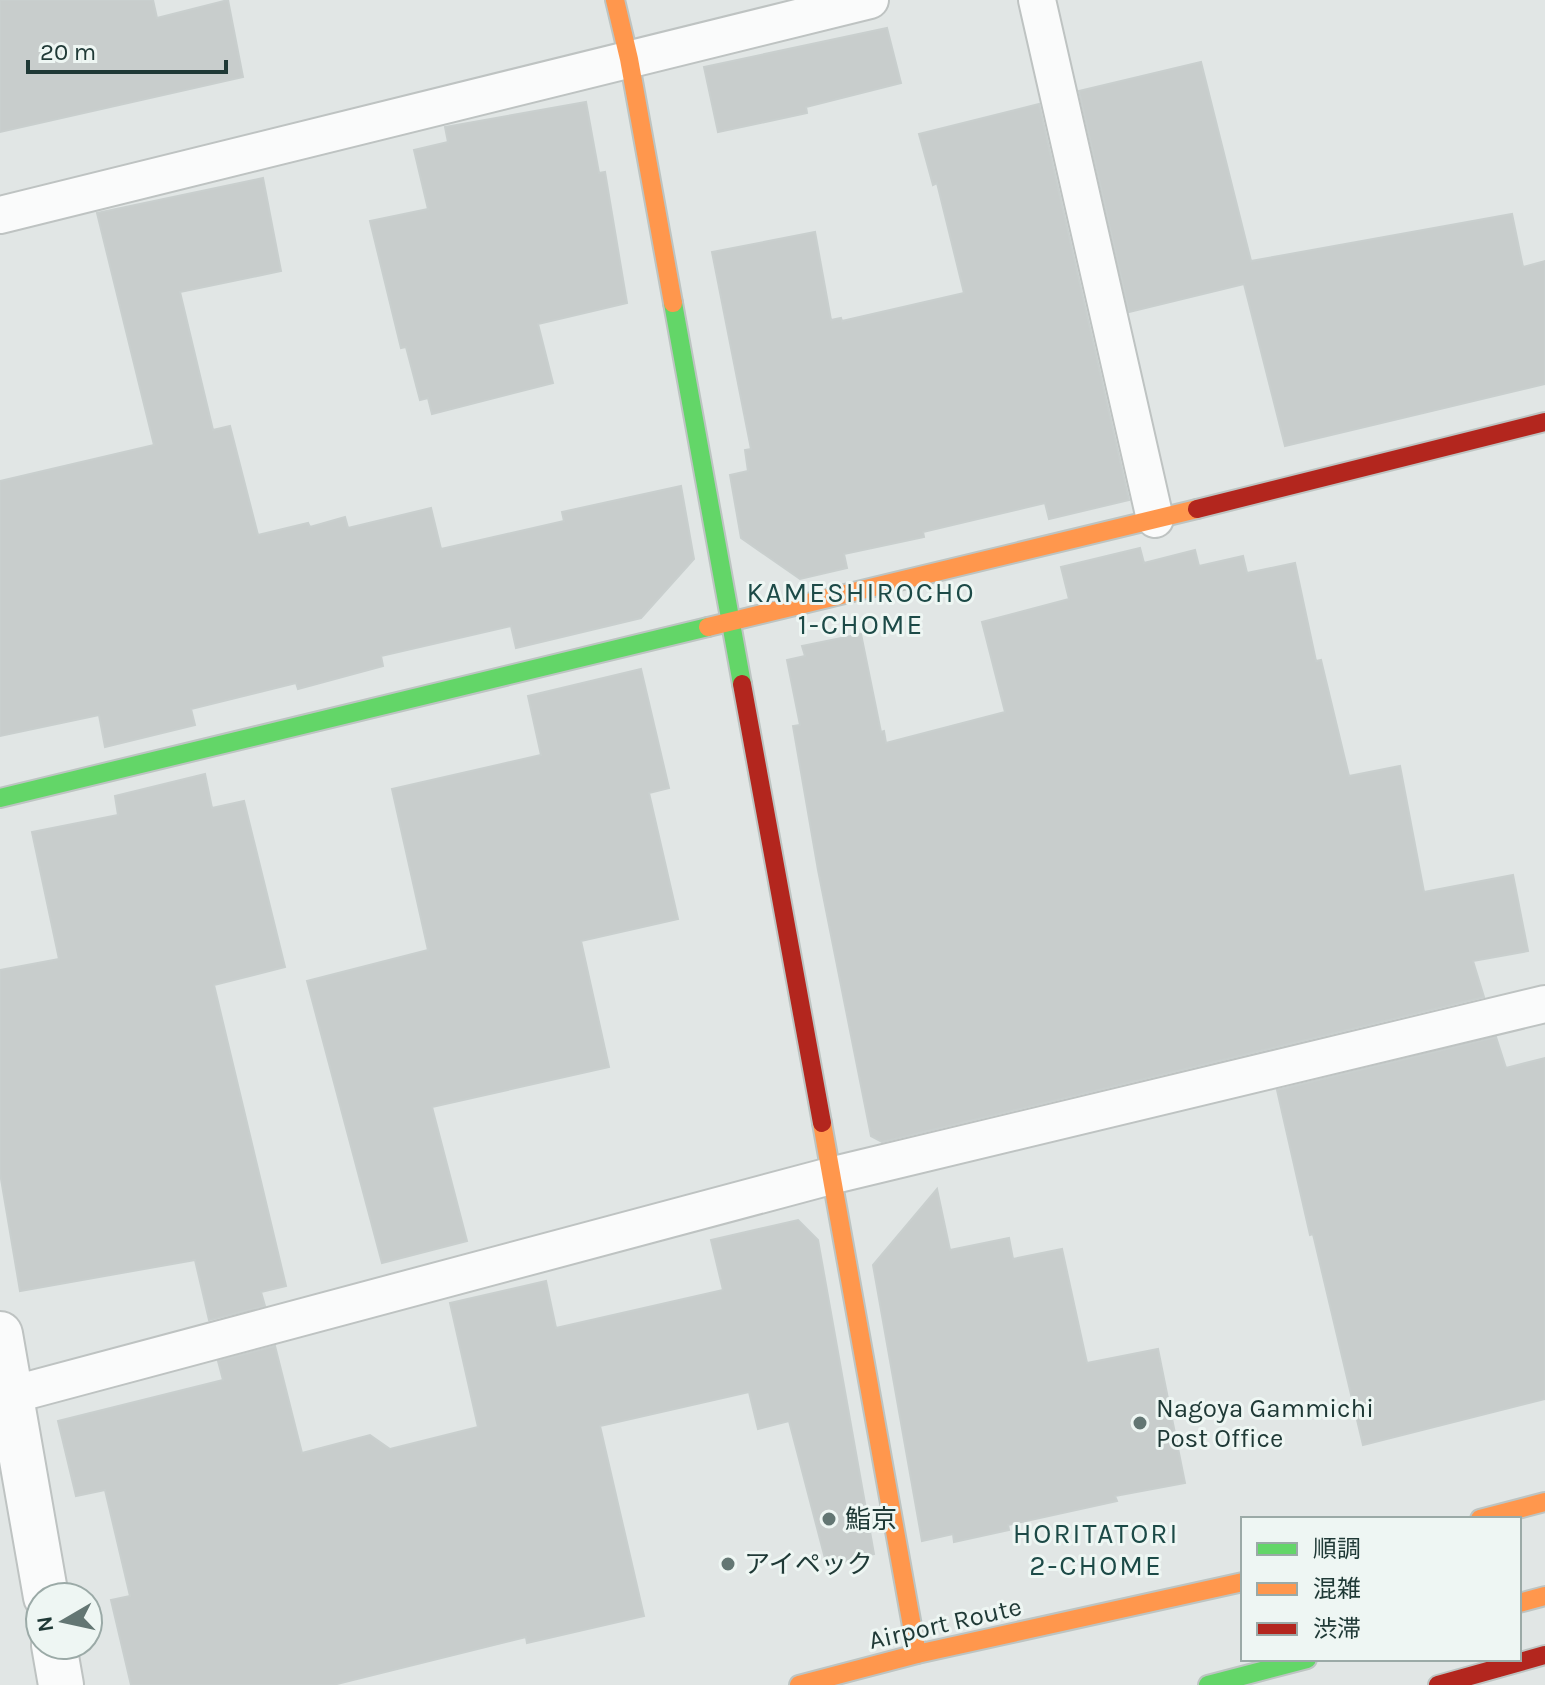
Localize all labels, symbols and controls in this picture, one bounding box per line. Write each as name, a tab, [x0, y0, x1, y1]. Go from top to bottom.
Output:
scale bar	[28, 24, 226, 74]
text: 20 m	[40, 38, 96, 66]
district label: KAMESHIROCHO 1-CHOME	[746, 576, 976, 641]
place label: Nagoya Gammichi Post Office	[1156, 1393, 1374, 1454]
marker: Nagoya Gammichi Post Office	[1131, 1414, 1149, 1432]
place label: 鮨京	[845, 1504, 897, 1535]
marker: 鮨京	[820, 1510, 838, 1528]
district label: HORITATORI 2-CHOME	[1013, 1517, 1179, 1582]
legend	[1241, 1517, 1521, 1661]
text: 順調	[1313, 1535, 1361, 1563]
place label: アイペック	[744, 1549, 873, 1580]
marker: アイペック	[719, 1555, 737, 1573]
text: 混雑	[1313, 1575, 1361, 1603]
north arrow	[24, 1581, 104, 1661]
street label: Airport Route	[866, 1591, 1025, 1656]
text: N	[31, 1614, 59, 1634]
text: 渋滞	[1313, 1615, 1361, 1643]

